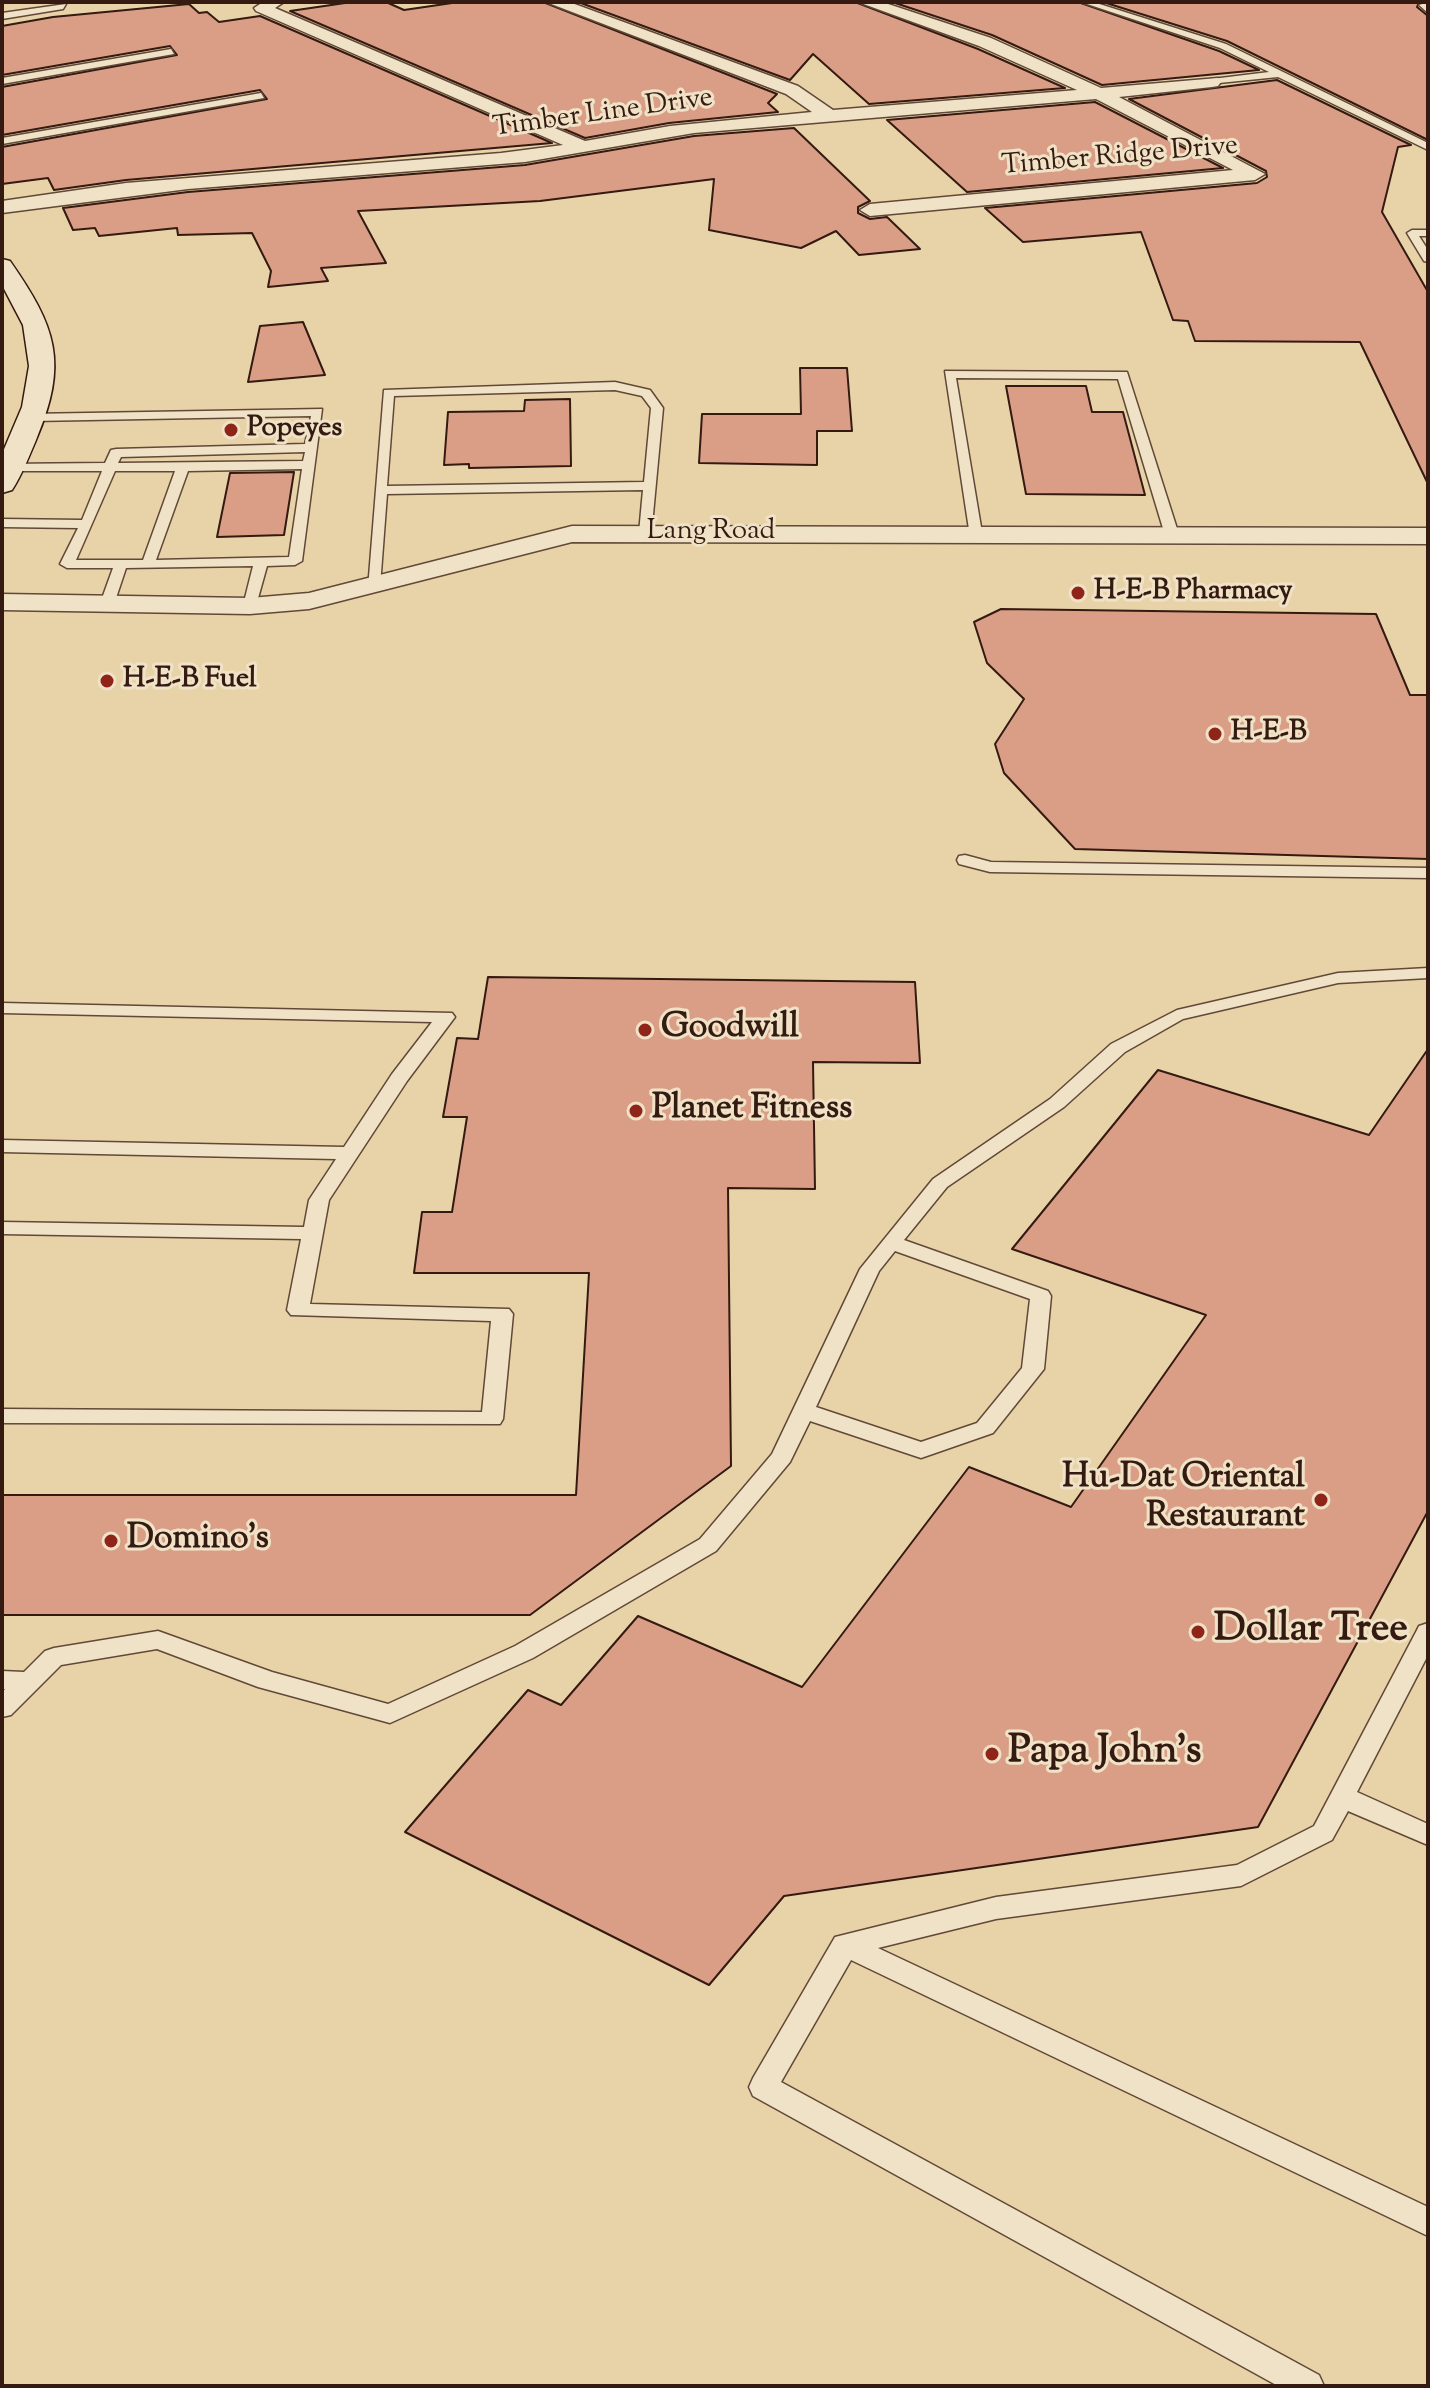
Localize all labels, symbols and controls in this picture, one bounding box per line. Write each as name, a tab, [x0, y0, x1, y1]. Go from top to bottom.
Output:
street label: Timber Line Drive	[491, 83, 715, 147]
street label: Timber Ridge Drive	[1000, 131, 1240, 185]
place label: Popeyes	[247, 413, 342, 447]
marker: Popeyes	[222, 421, 240, 439]
street label: Lang Road	[647, 516, 775, 550]
place label: H-E-B Pharmacy	[1094, 576, 1292, 610]
marker: H-E-B Pharmacy	[1069, 584, 1087, 602]
place label: H-E-B Fuel	[123, 664, 257, 698]
marker: H-E-B Fuel	[98, 672, 116, 690]
place label: H-E-B	[1231, 717, 1307, 751]
marker: H-E-B	[1206, 725, 1224, 743]
place label: Goodwill	[661, 1010, 799, 1050]
marker: Goodwill	[636, 1021, 654, 1039]
place label: Planet Fitness	[652, 1091, 852, 1131]
marker: Planet Fitness	[627, 1102, 645, 1120]
place label: Hu-Dat Oriental Restaurant	[1062, 1460, 1305, 1540]
marker: Hu-Dat Oriental Restaurant	[1312, 1491, 1330, 1509]
place label: Domino's	[127, 1521, 269, 1561]
marker: Domino's	[102, 1532, 120, 1550]
place label: Dollar Tree	[1214, 1608, 1408, 1656]
marker: Dollar Tree	[1189, 1623, 1207, 1641]
place label: Papa John's	[1008, 1730, 1202, 1778]
marker: Papa John's	[983, 1745, 1001, 1763]

